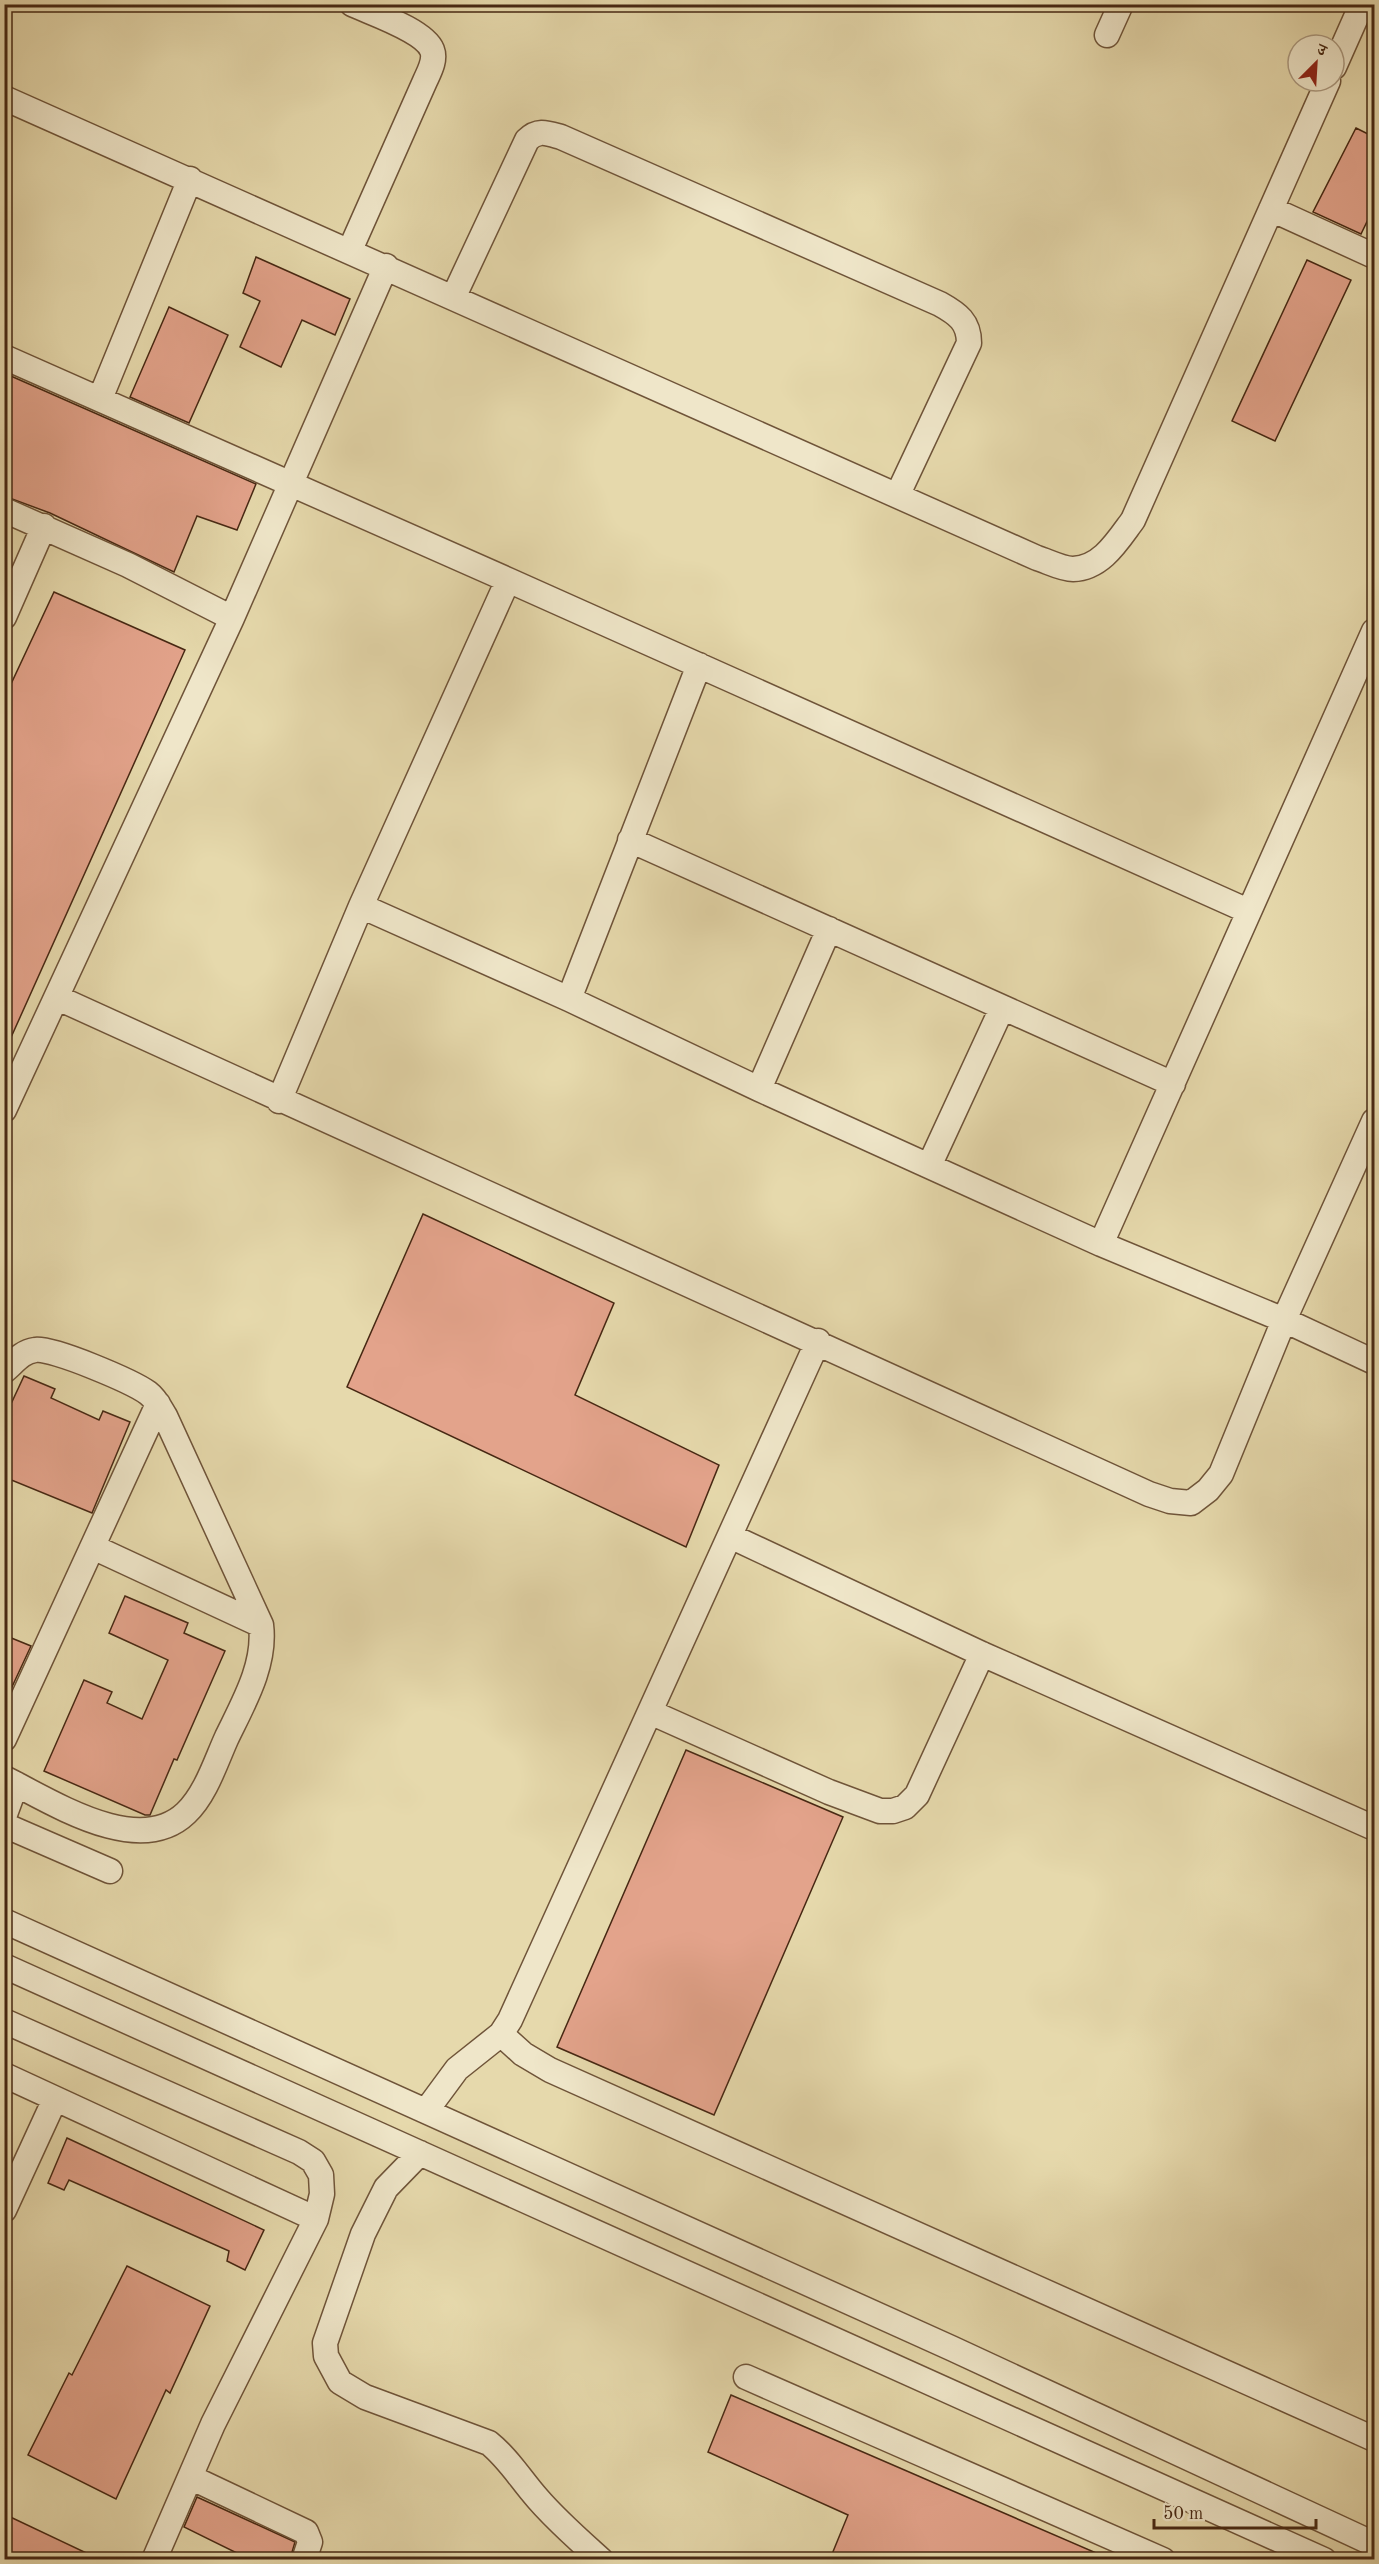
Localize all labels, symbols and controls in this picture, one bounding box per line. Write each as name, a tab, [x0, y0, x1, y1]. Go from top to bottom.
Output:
north arrow	[1286, 33, 1346, 93]
text: उ	[1313, 42, 1330, 61]
scale bar	[1154, 2492, 1316, 2530]
text: 50 m	[1163, 2505, 1203, 2523]

